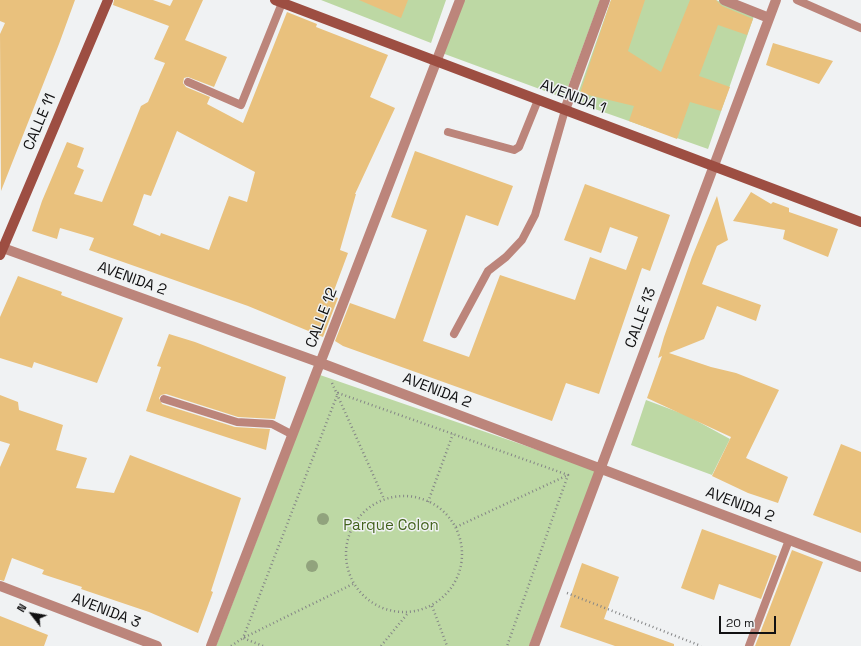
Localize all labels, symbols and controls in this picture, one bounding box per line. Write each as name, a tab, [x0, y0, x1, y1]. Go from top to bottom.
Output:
street label: AVENIDA 1	[537, 76, 609, 118]
street label: CALLE 11	[20, 91, 60, 153]
street label: AVENIDA 2	[95, 258, 169, 300]
street label: CALLE 12	[302, 285, 342, 351]
street label: CALLE 13	[622, 285, 660, 351]
street label: AVENIDA 2	[400, 370, 474, 412]
street label: AVENIDA 2	[703, 484, 777, 526]
park label: Parque Colon	[343, 517, 439, 535]
street label: AVENIDA 3	[69, 590, 143, 632]
north arrow	[12, 594, 52, 634]
text: N	[14, 601, 30, 615]
scale bar	[721, 608, 778, 634]
text: 20 m	[726, 615, 754, 631]

